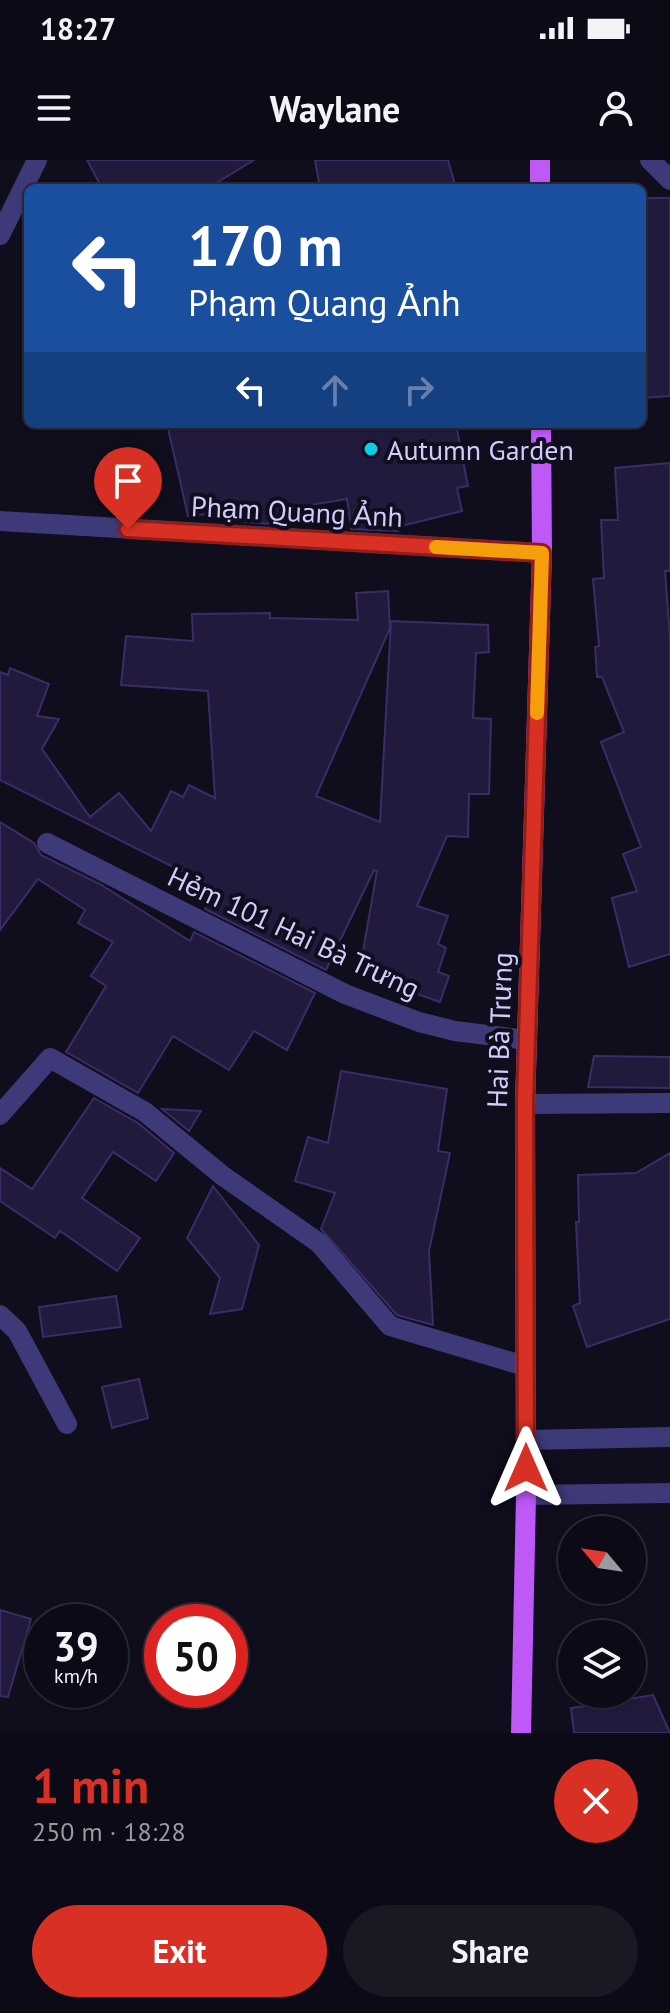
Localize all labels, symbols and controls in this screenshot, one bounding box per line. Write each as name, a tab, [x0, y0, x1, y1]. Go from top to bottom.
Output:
text: 18:27	[40, 9, 116, 48]
text: Waylane	[270, 85, 400, 132]
icon: menu	[32, 86, 76, 130]
icon: person	[594, 86, 638, 130]
text: 170 m	[188, 209, 343, 281]
icon: left	[56, 216, 160, 320]
text: Phạm Quang Ảnh	[188, 279, 461, 326]
icon: left	[229, 368, 273, 412]
icon: ahead	[313, 368, 357, 412]
icon: right	[397, 368, 441, 412]
place label: Autumn Garden	[387, 431, 574, 468]
marker: Autumn Garden	[362, 440, 380, 458]
pin	[94, 447, 162, 529]
icon: arrive	[106, 459, 150, 503]
street label: Phạm Quang Ảnh	[190, 487, 404, 535]
street label: Hẻm 101 Hai Bà Trưng	[162, 857, 426, 1007]
street label: Hai Bà Trưng	[478, 952, 520, 1108]
position arrow	[484, 1426, 568, 1510]
north arrow	[558, 1516, 646, 1604]
map controls	[558, 1516, 646, 1708]
speed limit sign: 50	[144, 1604, 248, 1708]
text: 39	[53, 1620, 99, 1672]
button: layers	[558, 1620, 646, 1708]
text: km/h	[54, 1663, 98, 1689]
text: 1 min	[32, 1754, 149, 1816]
button: close	[554, 1759, 638, 1843]
text: 250 m · 18:28	[32, 1815, 186, 1848]
button: Exit	[32, 1905, 327, 1997]
button: Share	[343, 1905, 638, 1997]

